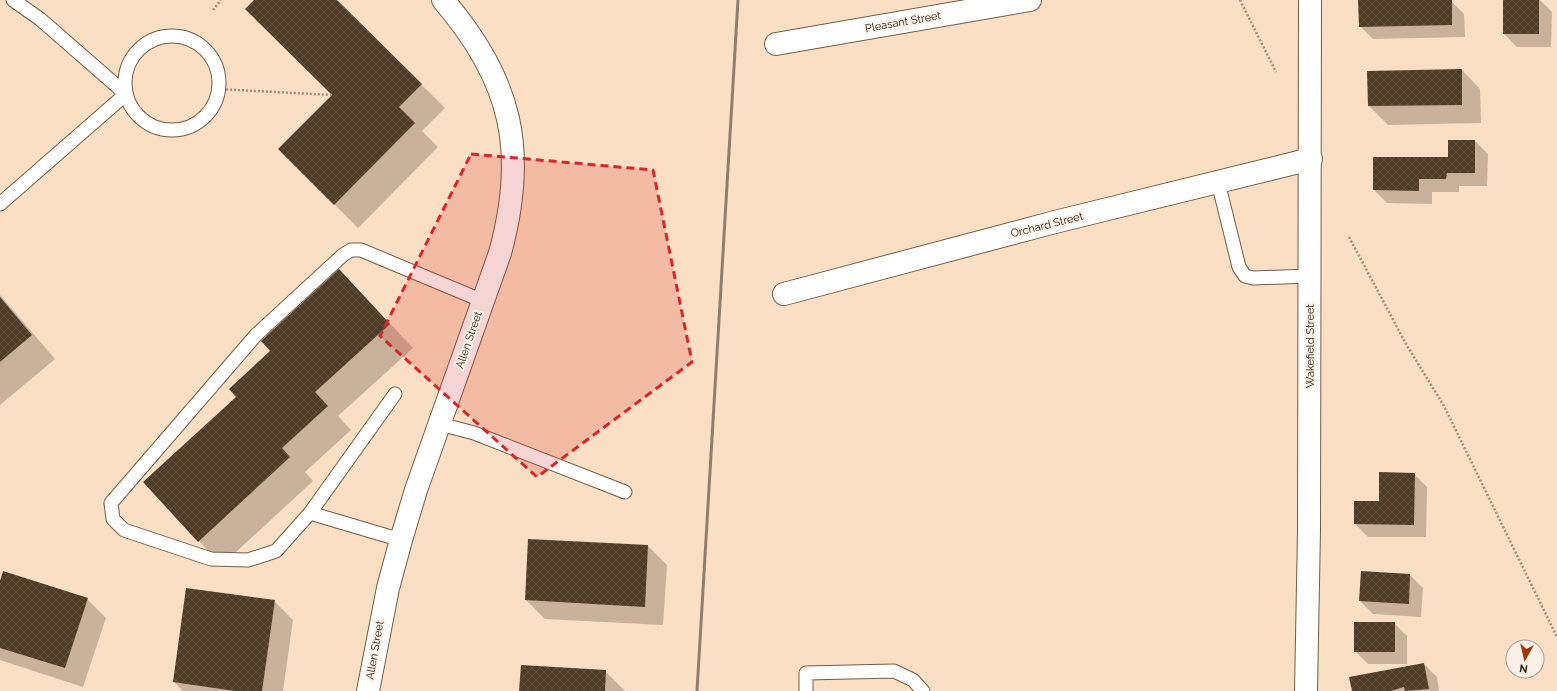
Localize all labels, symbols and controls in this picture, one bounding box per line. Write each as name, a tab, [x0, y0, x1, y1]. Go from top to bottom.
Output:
street label: Pleasant Street	[864, 9, 942, 35]
street label: Orchard Street	[1009, 210, 1085, 240]
street label: Wakefield Street	[1304, 304, 1317, 388]
street label: Allen Street	[453, 309, 485, 370]
street label: Allen Street	[363, 619, 387, 680]
north arrow	[1505, 639, 1545, 679]
text: N	[1519, 661, 1529, 675]

